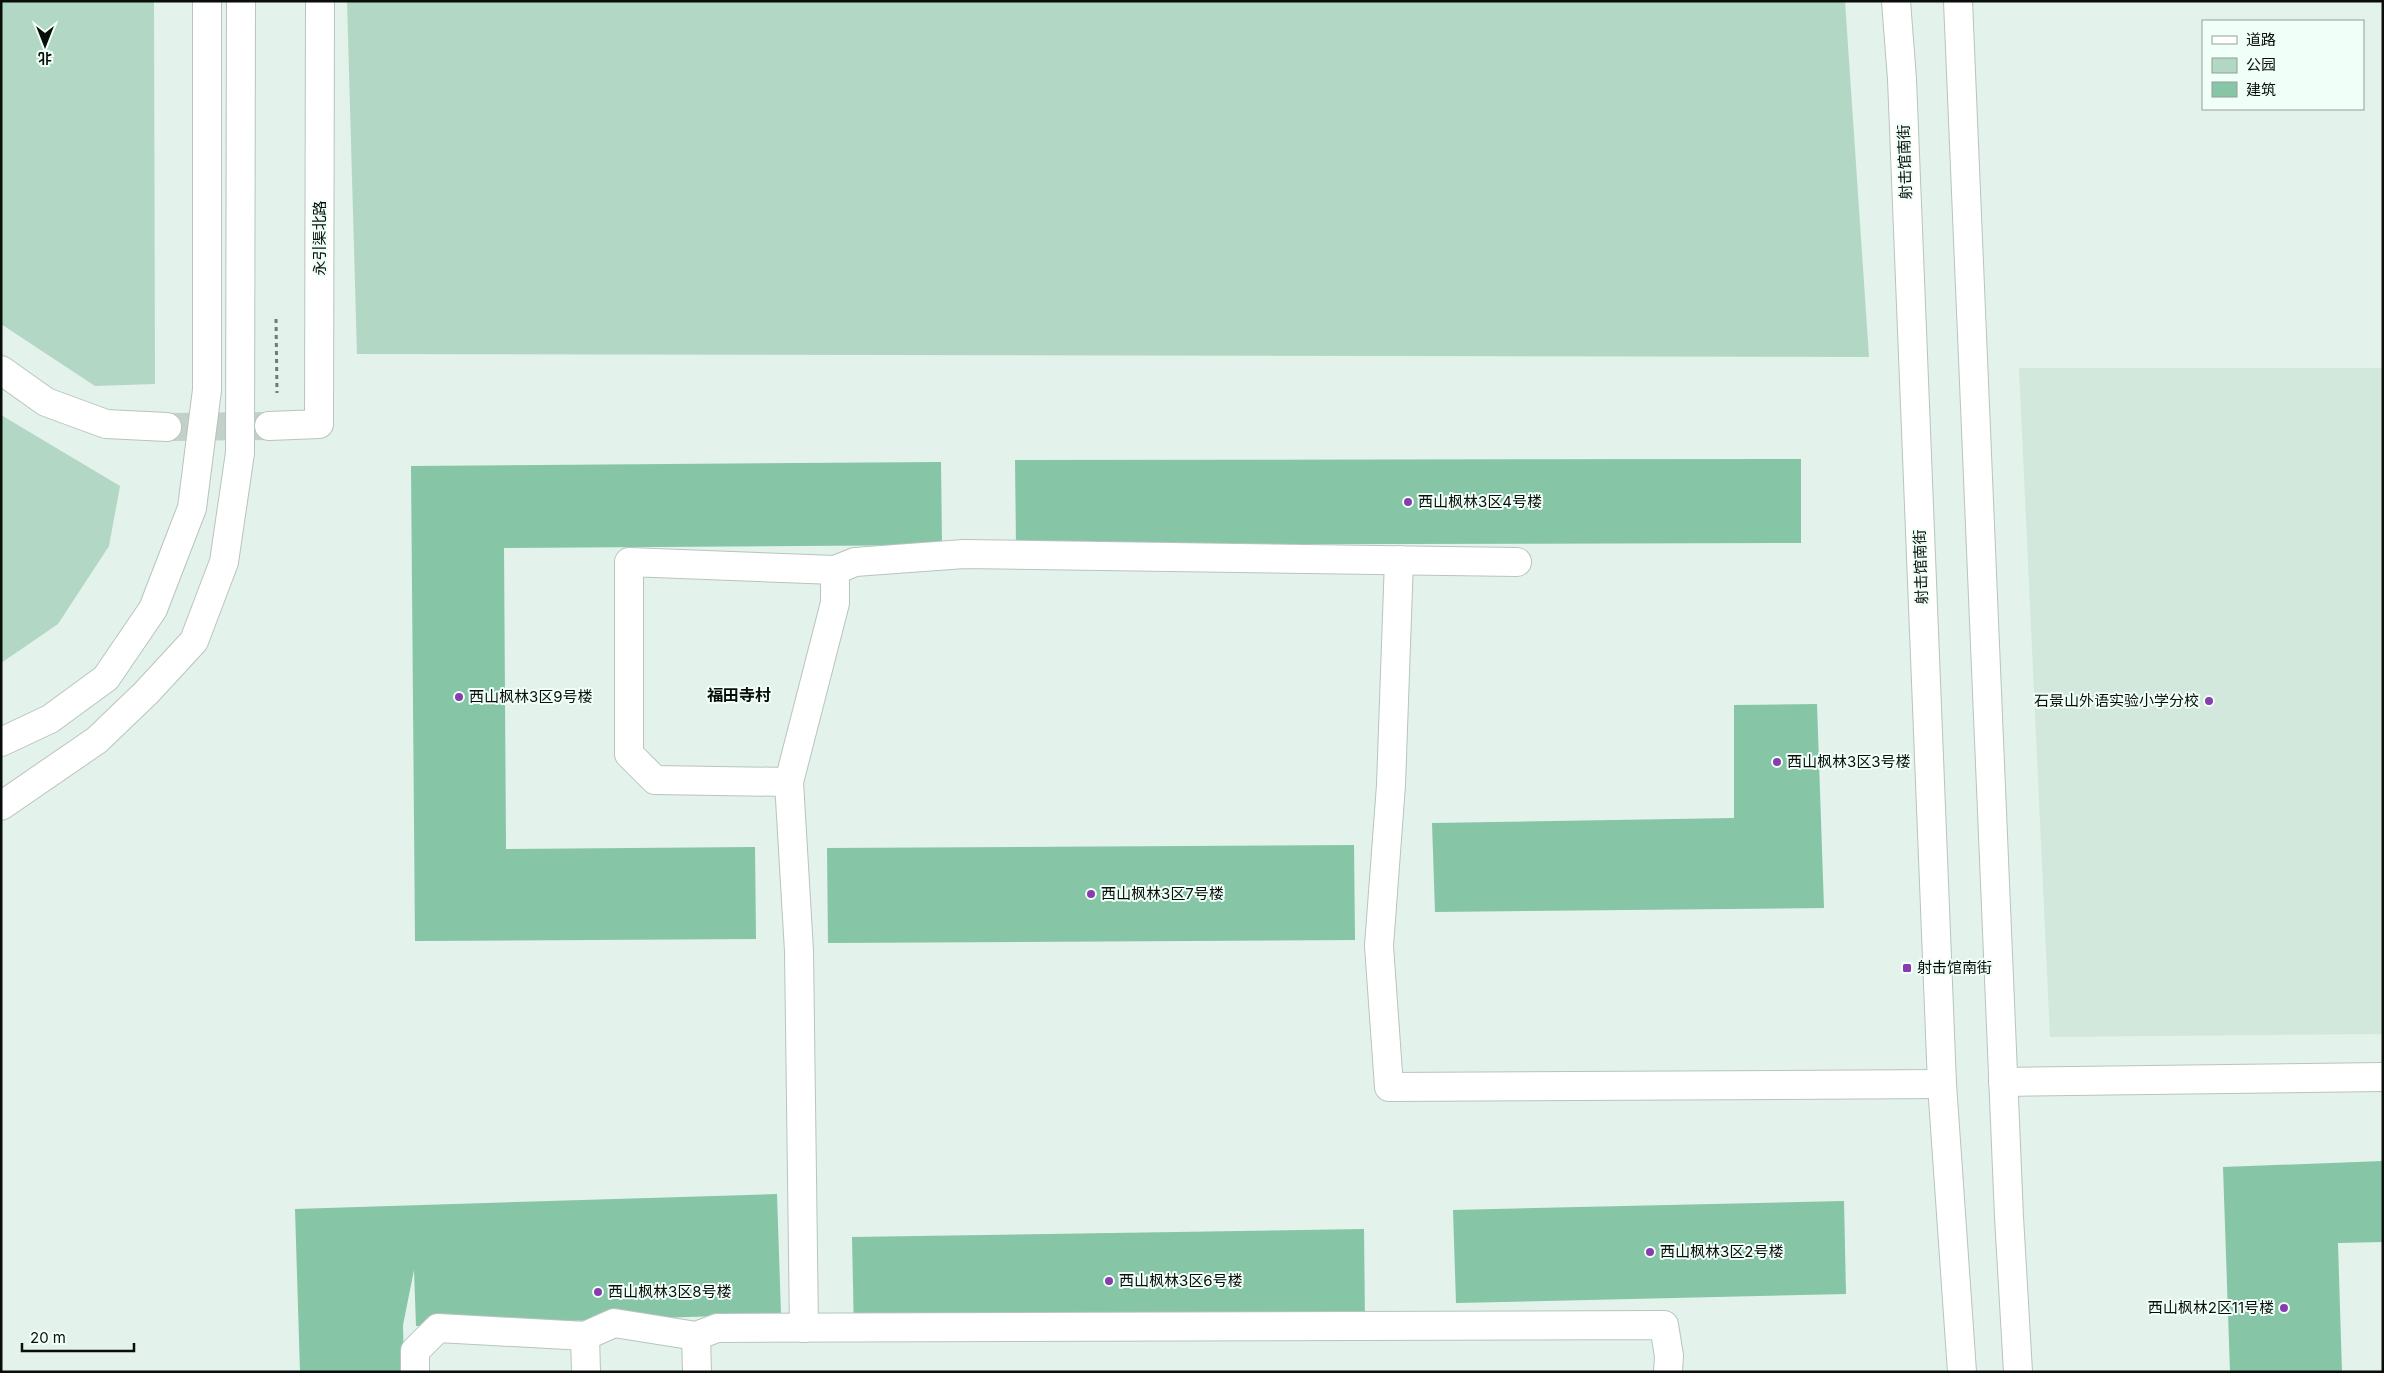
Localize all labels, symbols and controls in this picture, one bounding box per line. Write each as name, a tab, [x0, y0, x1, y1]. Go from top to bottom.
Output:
north arrow	[20, 20, 70, 70]
legend	[2202, 20, 2364, 110]
text: 道路	[2246, 30, 2276, 49]
text: 北	[38, 50, 52, 67]
text: 公园	[2246, 55, 2276, 74]
text: 建筑	[2246, 80, 2276, 99]
street label: 射击馆南街	[1894, 124, 1915, 200]
street label: 永引渠北路	[310, 200, 329, 276]
place label: 西山枫林3区4号楼	[1418, 492, 1542, 511]
marker: 西山枫林3区4号楼	[1402, 496, 1414, 508]
street label: 射击馆南街	[1910, 529, 1931, 605]
district label: 福田寺村	[707, 685, 771, 705]
place label: 西山枫林3区9号楼	[469, 687, 593, 706]
marker: 西山枫林3区9号楼	[453, 691, 465, 703]
place label: 石景山外语实验小学分校	[2034, 691, 2199, 710]
marker: 石景山外语实验小学分校	[2203, 695, 2215, 707]
place label: 西山枫林3区3号楼	[1787, 752, 1911, 771]
marker: 西山枫林3区3号楼	[1771, 756, 1783, 768]
place label: 西山枫林3区7号楼	[1101, 884, 1224, 903]
marker: 西山枫林3区7号楼	[1085, 888, 1097, 900]
place label: 射击馆南街	[1917, 958, 1992, 977]
marker: 射击馆南街	[1901, 962, 1913, 974]
place label: 西山枫林3区2号楼	[1660, 1242, 1783, 1261]
marker: 西山枫林3区2号楼	[1644, 1246, 1656, 1258]
place label: 西山枫林3区6号楼	[1119, 1271, 1243, 1290]
marker: 西山枫林3区6号楼	[1103, 1275, 1115, 1287]
place label: 西山枫林3区8号楼	[608, 1282, 732, 1301]
marker: 西山枫林3区8号楼	[592, 1286, 604, 1298]
place label: 西山枫林2区11号楼	[2148, 1298, 2274, 1317]
marker: 西山枫林2区11号楼	[2278, 1302, 2290, 1314]
scale bar	[22, 1320, 135, 1352]
text: 20 m	[30, 1328, 66, 1347]

